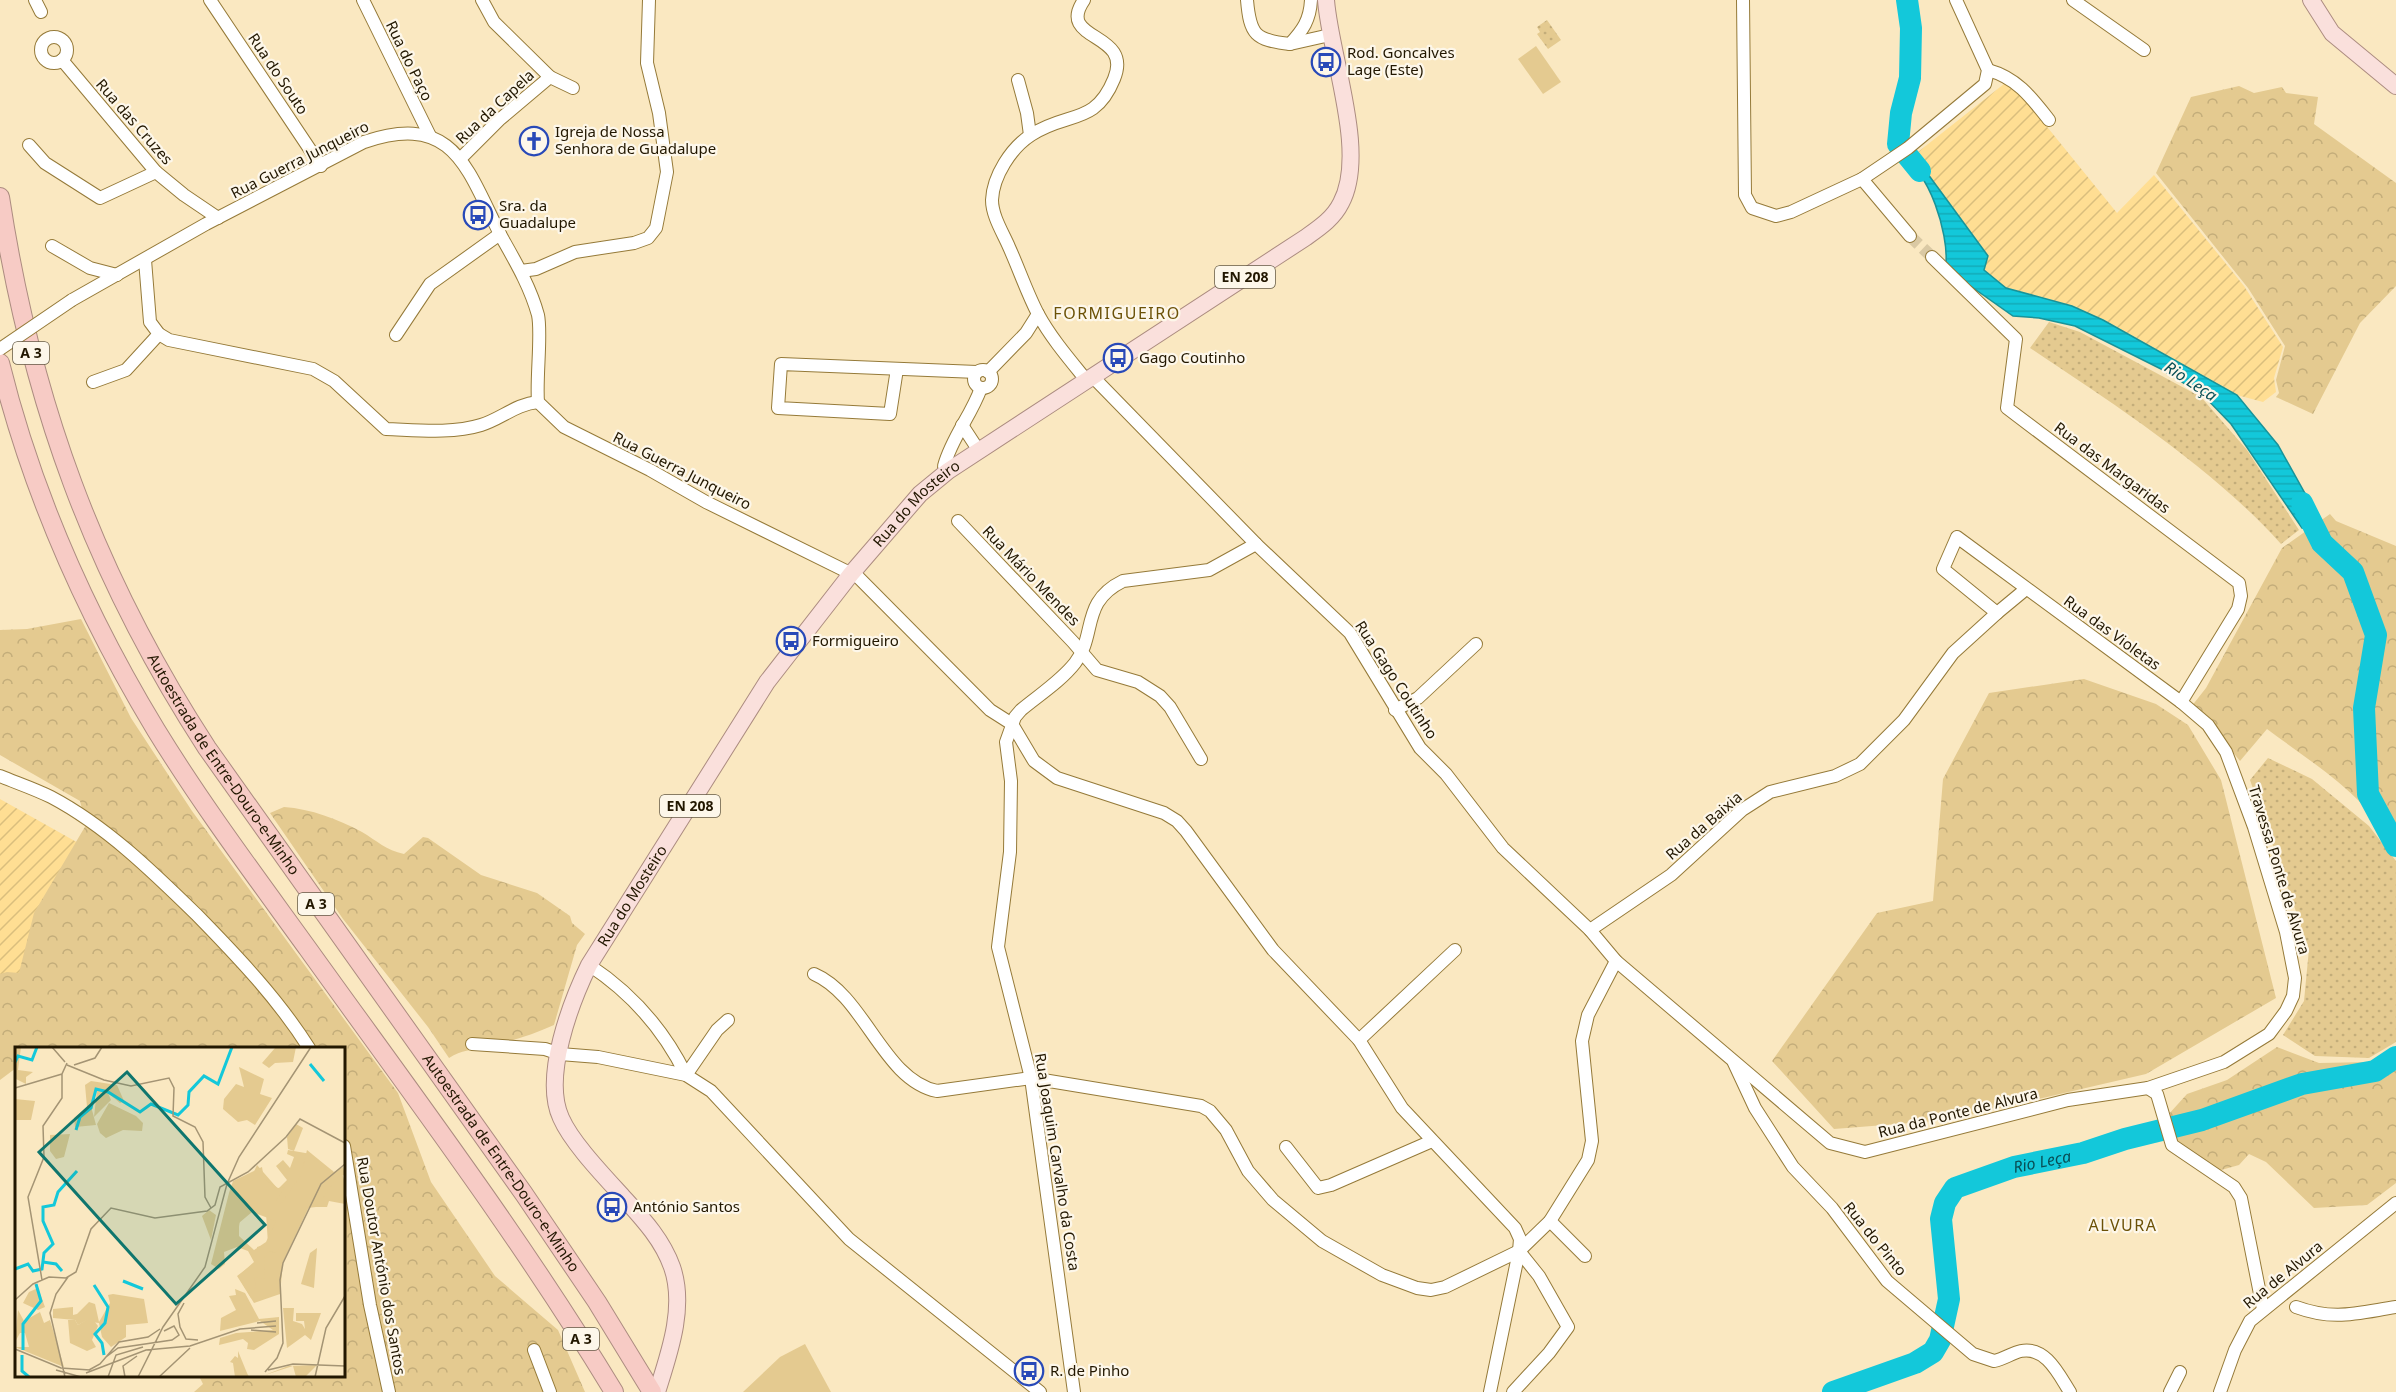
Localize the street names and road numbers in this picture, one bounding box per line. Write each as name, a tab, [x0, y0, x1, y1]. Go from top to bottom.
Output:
street label: Rua do Paço	[382, 17, 438, 104]
street label: Rua do Souto	[244, 29, 313, 118]
street label: Rua da Capela	[451, 65, 538, 148]
street label: Rua das Cruzes	[92, 74, 177, 168]
street label: Rua Guerra Junqueiro	[227, 116, 372, 203]
road number: EN 208	[1215, 266, 1275, 288]
road number: A 3	[13, 342, 49, 364]
street label: Rua das Margaridas	[2051, 417, 2175, 517]
street label: Rua Guerra Junqueiro	[610, 427, 755, 514]
street label: Rua do Mosteiro	[868, 455, 963, 551]
street label: Rua Mário Mendes	[979, 521, 1085, 630]
street label: Rua das Violetas	[2060, 590, 2165, 674]
street label: Rua Gago Coutinho	[1351, 616, 1443, 742]
street label: Autoestrada de Entre-Douro-e-Minho	[143, 650, 305, 878]
street label: Travessa Ponte de Alvura	[2245, 783, 2315, 957]
street label: Rua da Baixia	[1661, 787, 1746, 864]
road number: EN 208	[660, 795, 720, 817]
street label: Rua do Mosteiro	[592, 841, 671, 950]
road number: A 3	[298, 893, 334, 915]
street label: Autoestrada de Entre-Douro-e-Minho	[419, 1050, 585, 1276]
street label: Rua Joaquim Carvalho da Costa	[1031, 1052, 1085, 1272]
street label: Rua da Ponte de Alvura	[1876, 1083, 2040, 1142]
street label: Rua Doutor António dos Santos	[353, 1155, 411, 1377]
street label: Rua do Pinto	[1840, 1197, 1912, 1280]
street label: Rua de Alvura	[2238, 1236, 2326, 1313]
road number: A 3	[563, 1328, 599, 1350]

